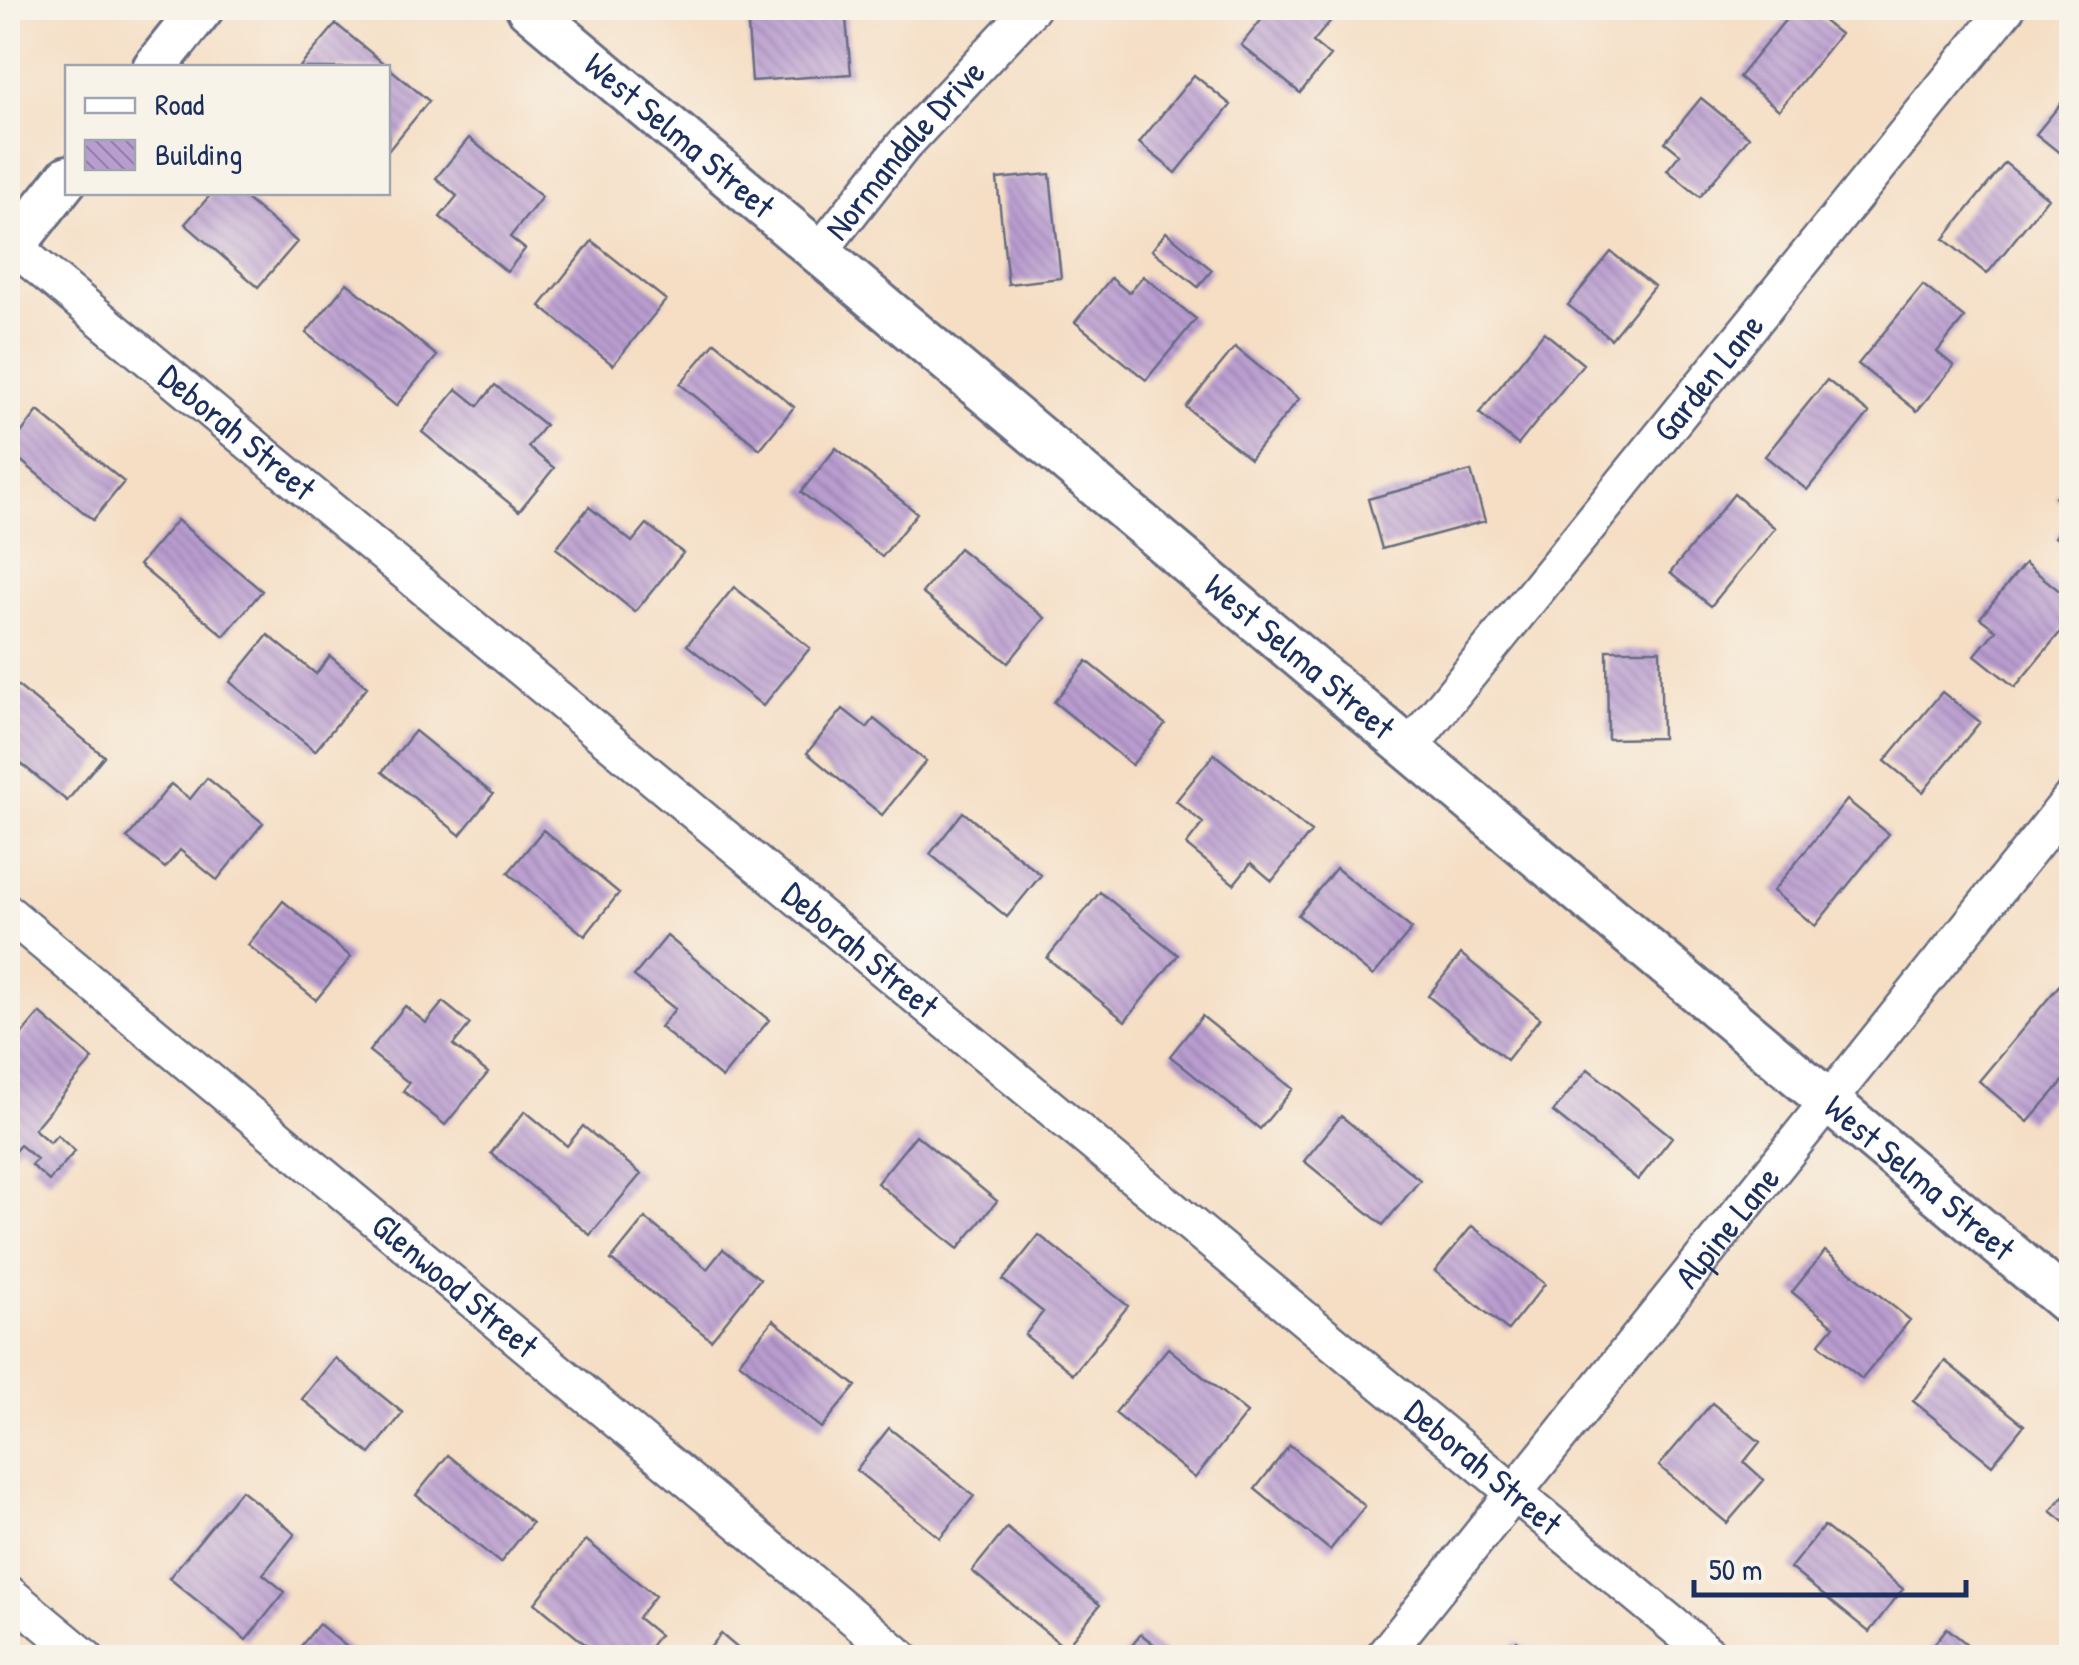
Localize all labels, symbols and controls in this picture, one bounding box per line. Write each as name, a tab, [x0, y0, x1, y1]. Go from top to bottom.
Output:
street label: West Selma Street	[575, 41, 786, 229]
street label: Normandale Drive	[814, 49, 995, 250]
legend	[65, 65, 390, 195]
text: Road	[155, 84, 204, 124]
text: Building	[155, 134, 242, 174]
street label: Garden Lane	[1642, 303, 1774, 451]
street label: Deborah Street	[149, 353, 327, 512]
street label: West Selma Street	[1195, 562, 1406, 751]
street label: Deborah Street	[772, 871, 950, 1029]
street label: West Selma Street	[1815, 1084, 2026, 1272]
street label: Alpine Lane	[1664, 1156, 1790, 1298]
street label: Glenwood Street	[362, 1202, 549, 1369]
street label: Deborah Street	[1395, 1388, 1573, 1547]
scale bar	[1694, 1535, 1966, 1597]
text: 50 m	[1709, 1549, 1762, 1589]

